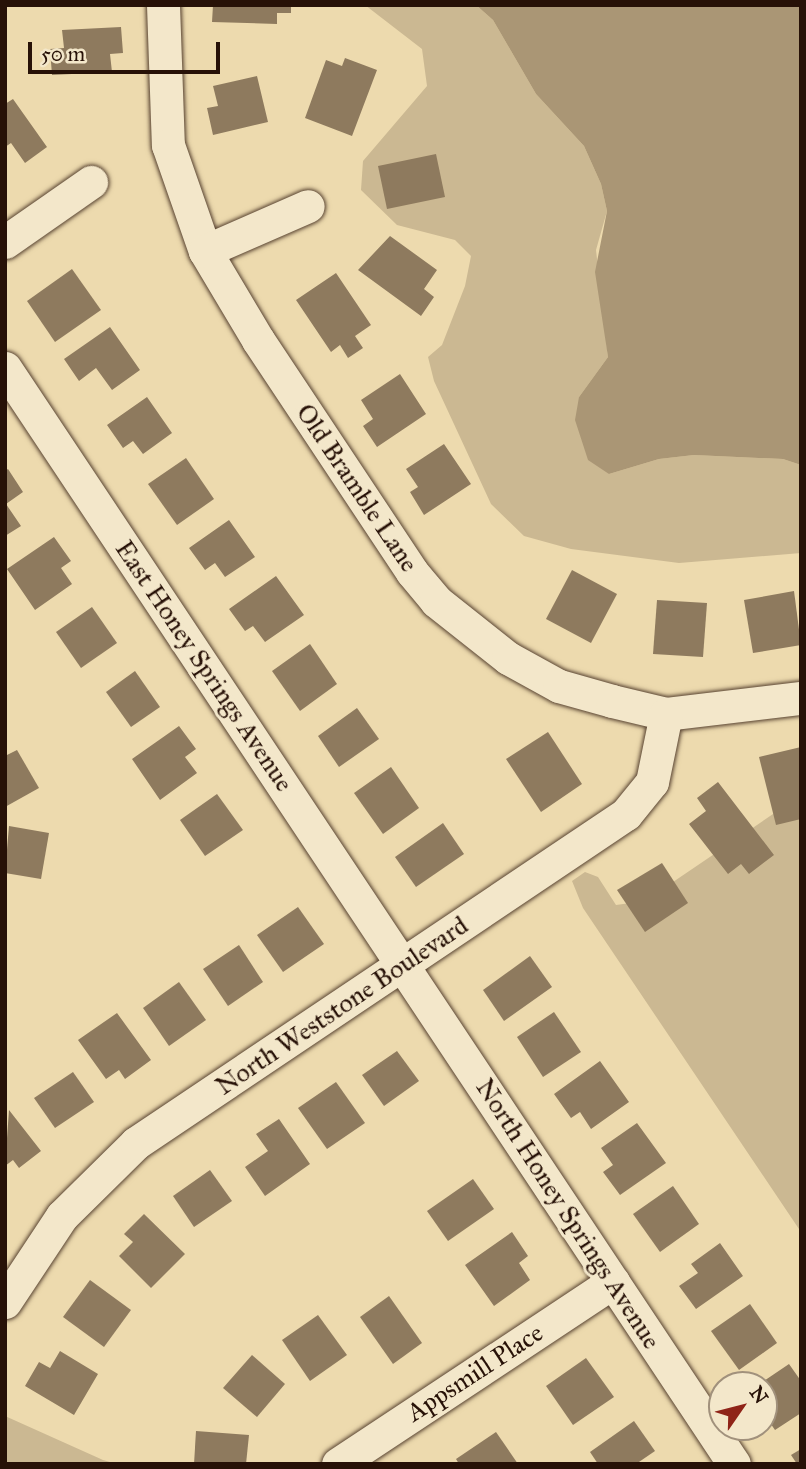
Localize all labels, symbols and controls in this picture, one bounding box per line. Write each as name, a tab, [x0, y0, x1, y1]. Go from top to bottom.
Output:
scale bar	[32, 28, 224, 72]
text: 50 m	[41, 41, 85, 67]
street label: Old Bramble Lane	[289, 398, 425, 578]
street label: East Honey Springs Avenue	[108, 535, 300, 797]
street label: North Weststone Boulevard	[210, 910, 474, 1102]
street label: North Honey Springs Avenue	[469, 1073, 667, 1355]
street label: Appsmill Place	[401, 1317, 549, 1429]
north arrow	[708, 1371, 778, 1441]
text: N	[745, 1382, 773, 1408]

